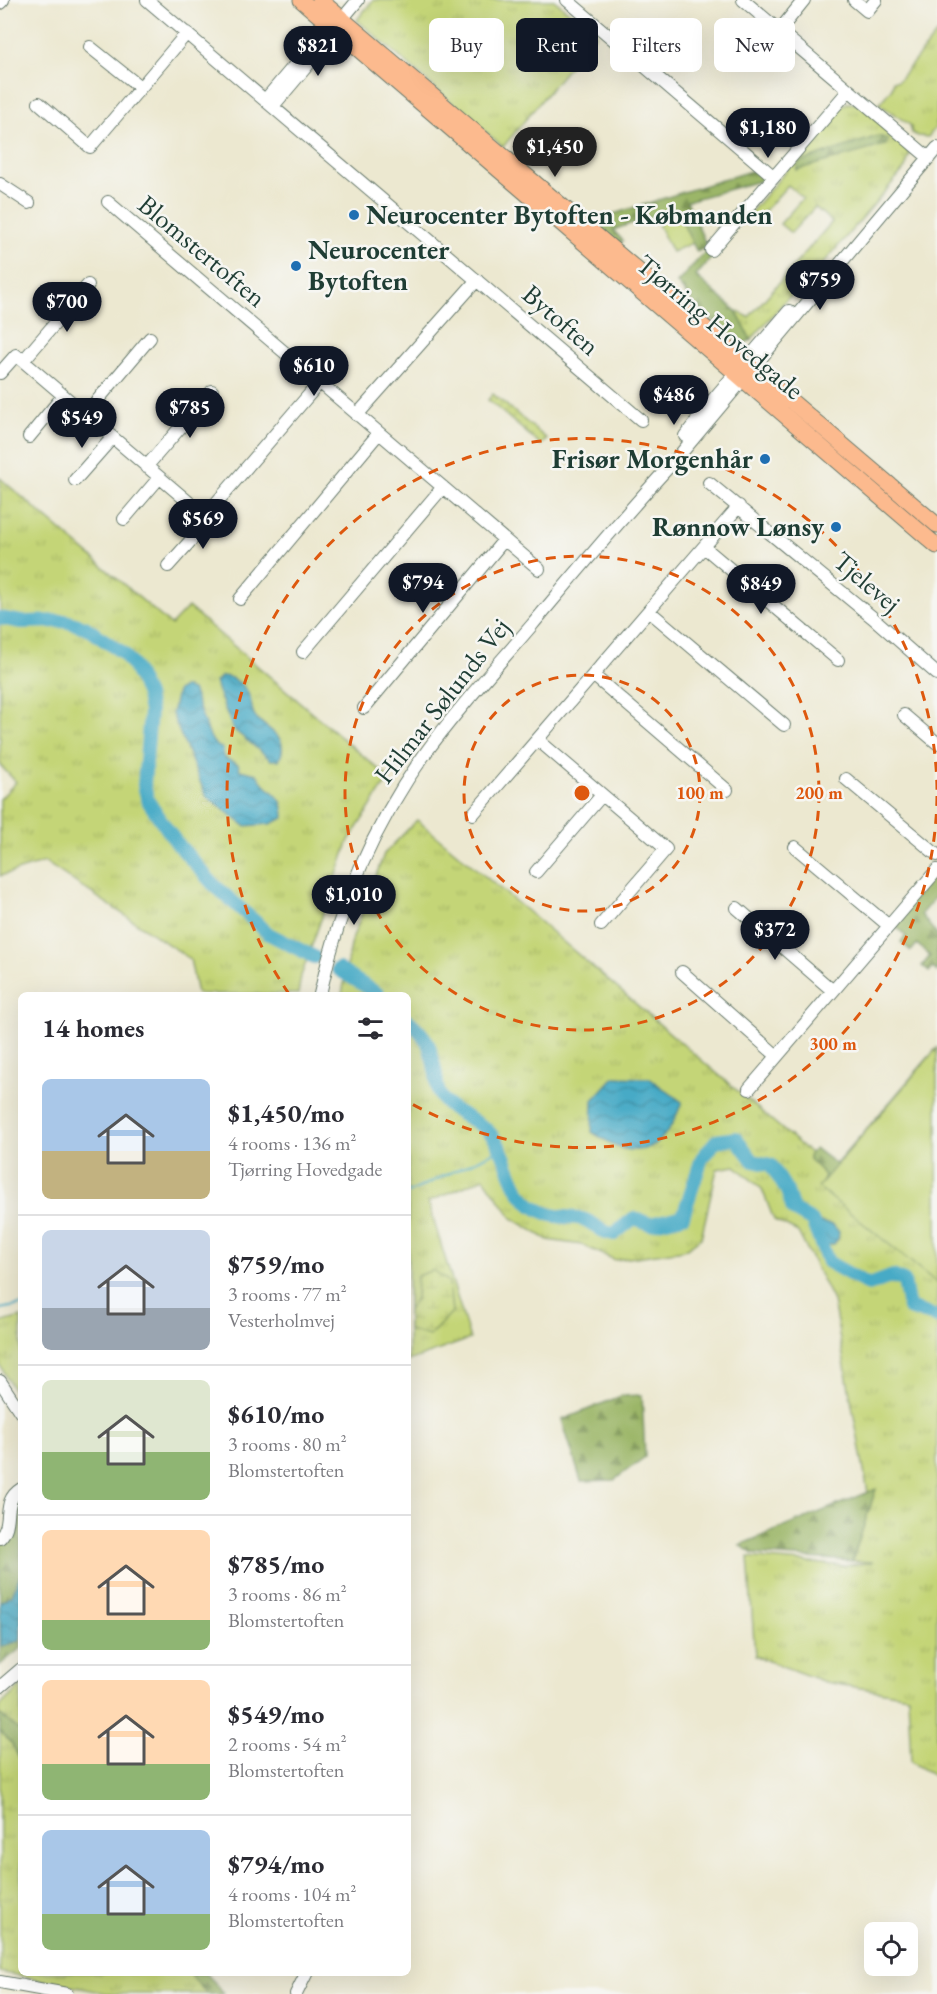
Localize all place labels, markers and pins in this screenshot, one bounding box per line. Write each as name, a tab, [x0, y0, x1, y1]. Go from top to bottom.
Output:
pin: $821	[282, 26, 354, 77]
pin: $1,180	[719, 108, 817, 159]
pin: $1,450	[506, 127, 604, 178]
place label: Neurocenter Bytoften - Købmanden	[366, 197, 773, 232]
marker: Neurocenter Bytoften - Købmanden	[347, 208, 361, 222]
place label: Neurocenter Bytoften	[308, 232, 450, 298]
marker: Neurocenter Bytoften	[289, 259, 303, 273]
pin: $759	[784, 260, 856, 311]
pin: $700	[31, 282, 103, 333]
pin: $610	[278, 346, 350, 397]
pin: $486	[638, 375, 710, 426]
pin: $785	[154, 388, 226, 439]
pin: $549	[46, 398, 118, 449]
place label: Frisør Morgenhår	[552, 441, 754, 476]
marker: Frisør Morgenhår	[758, 452, 772, 466]
pin: $569	[167, 499, 239, 550]
place label: Rønnow Lønsy	[652, 509, 825, 544]
marker: Rønnow Lønsy	[829, 520, 843, 534]
pin: $794	[387, 563, 459, 614]
pin: $849	[725, 564, 797, 615]
centre of rings	[572, 783, 592, 803]
pin: $1,010	[305, 875, 403, 926]
pin: $372	[739, 910, 811, 961]

